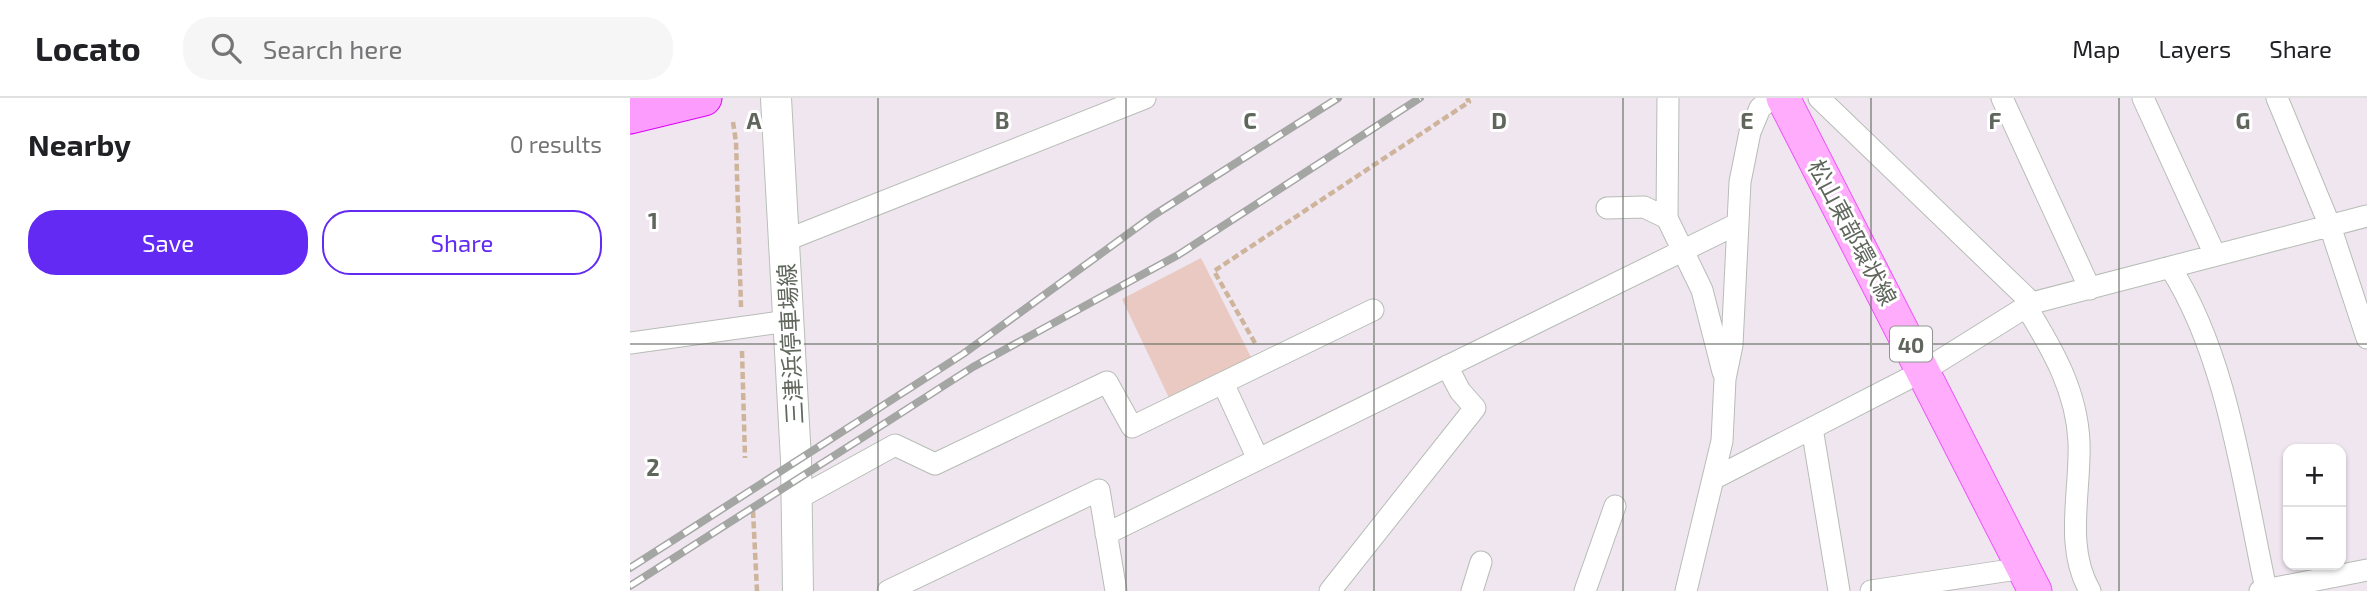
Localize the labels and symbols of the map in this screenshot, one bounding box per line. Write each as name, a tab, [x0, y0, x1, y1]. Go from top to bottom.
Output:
text: A	[746, 106, 762, 134]
text: B	[995, 106, 1009, 134]
text: C	[1243, 106, 1257, 134]
text: D	[1491, 106, 1507, 134]
text: E	[1740, 106, 1754, 134]
text: F	[1989, 106, 2002, 134]
text: G	[2236, 106, 2250, 134]
street label: 松山東部環状線	[1803, 154, 1903, 310]
text: 1	[648, 206, 658, 234]
street label: 三津浜停車場線	[772, 263, 808, 425]
road number: 40	[1890, 327, 1932, 362]
text: 2	[646, 453, 660, 481]

